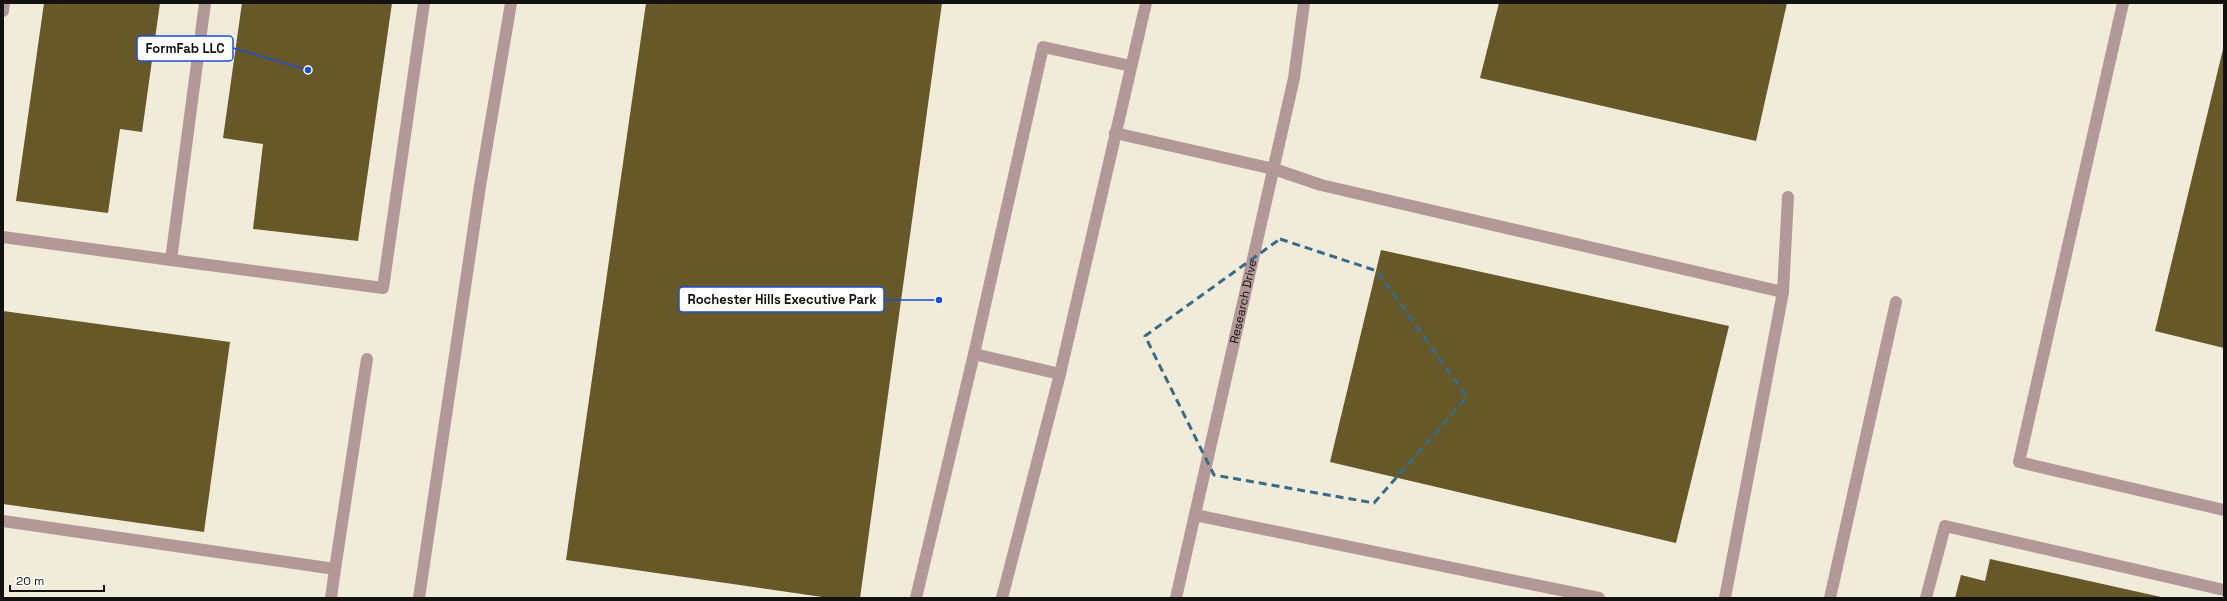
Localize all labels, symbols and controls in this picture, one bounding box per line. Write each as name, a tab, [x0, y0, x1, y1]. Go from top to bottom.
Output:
callout: FormFab LLC	[137, 36, 233, 61]
text: FormFab LLC	[145, 40, 225, 57]
street label: Research Drive	[1226, 258, 1261, 345]
callout: Rochester Hills Executive Park	[679, 287, 884, 312]
text: Rochester Hills Executive Park	[687, 291, 877, 308]
scale bar	[10, 567, 104, 593]
text: 20 m	[16, 573, 44, 589]

